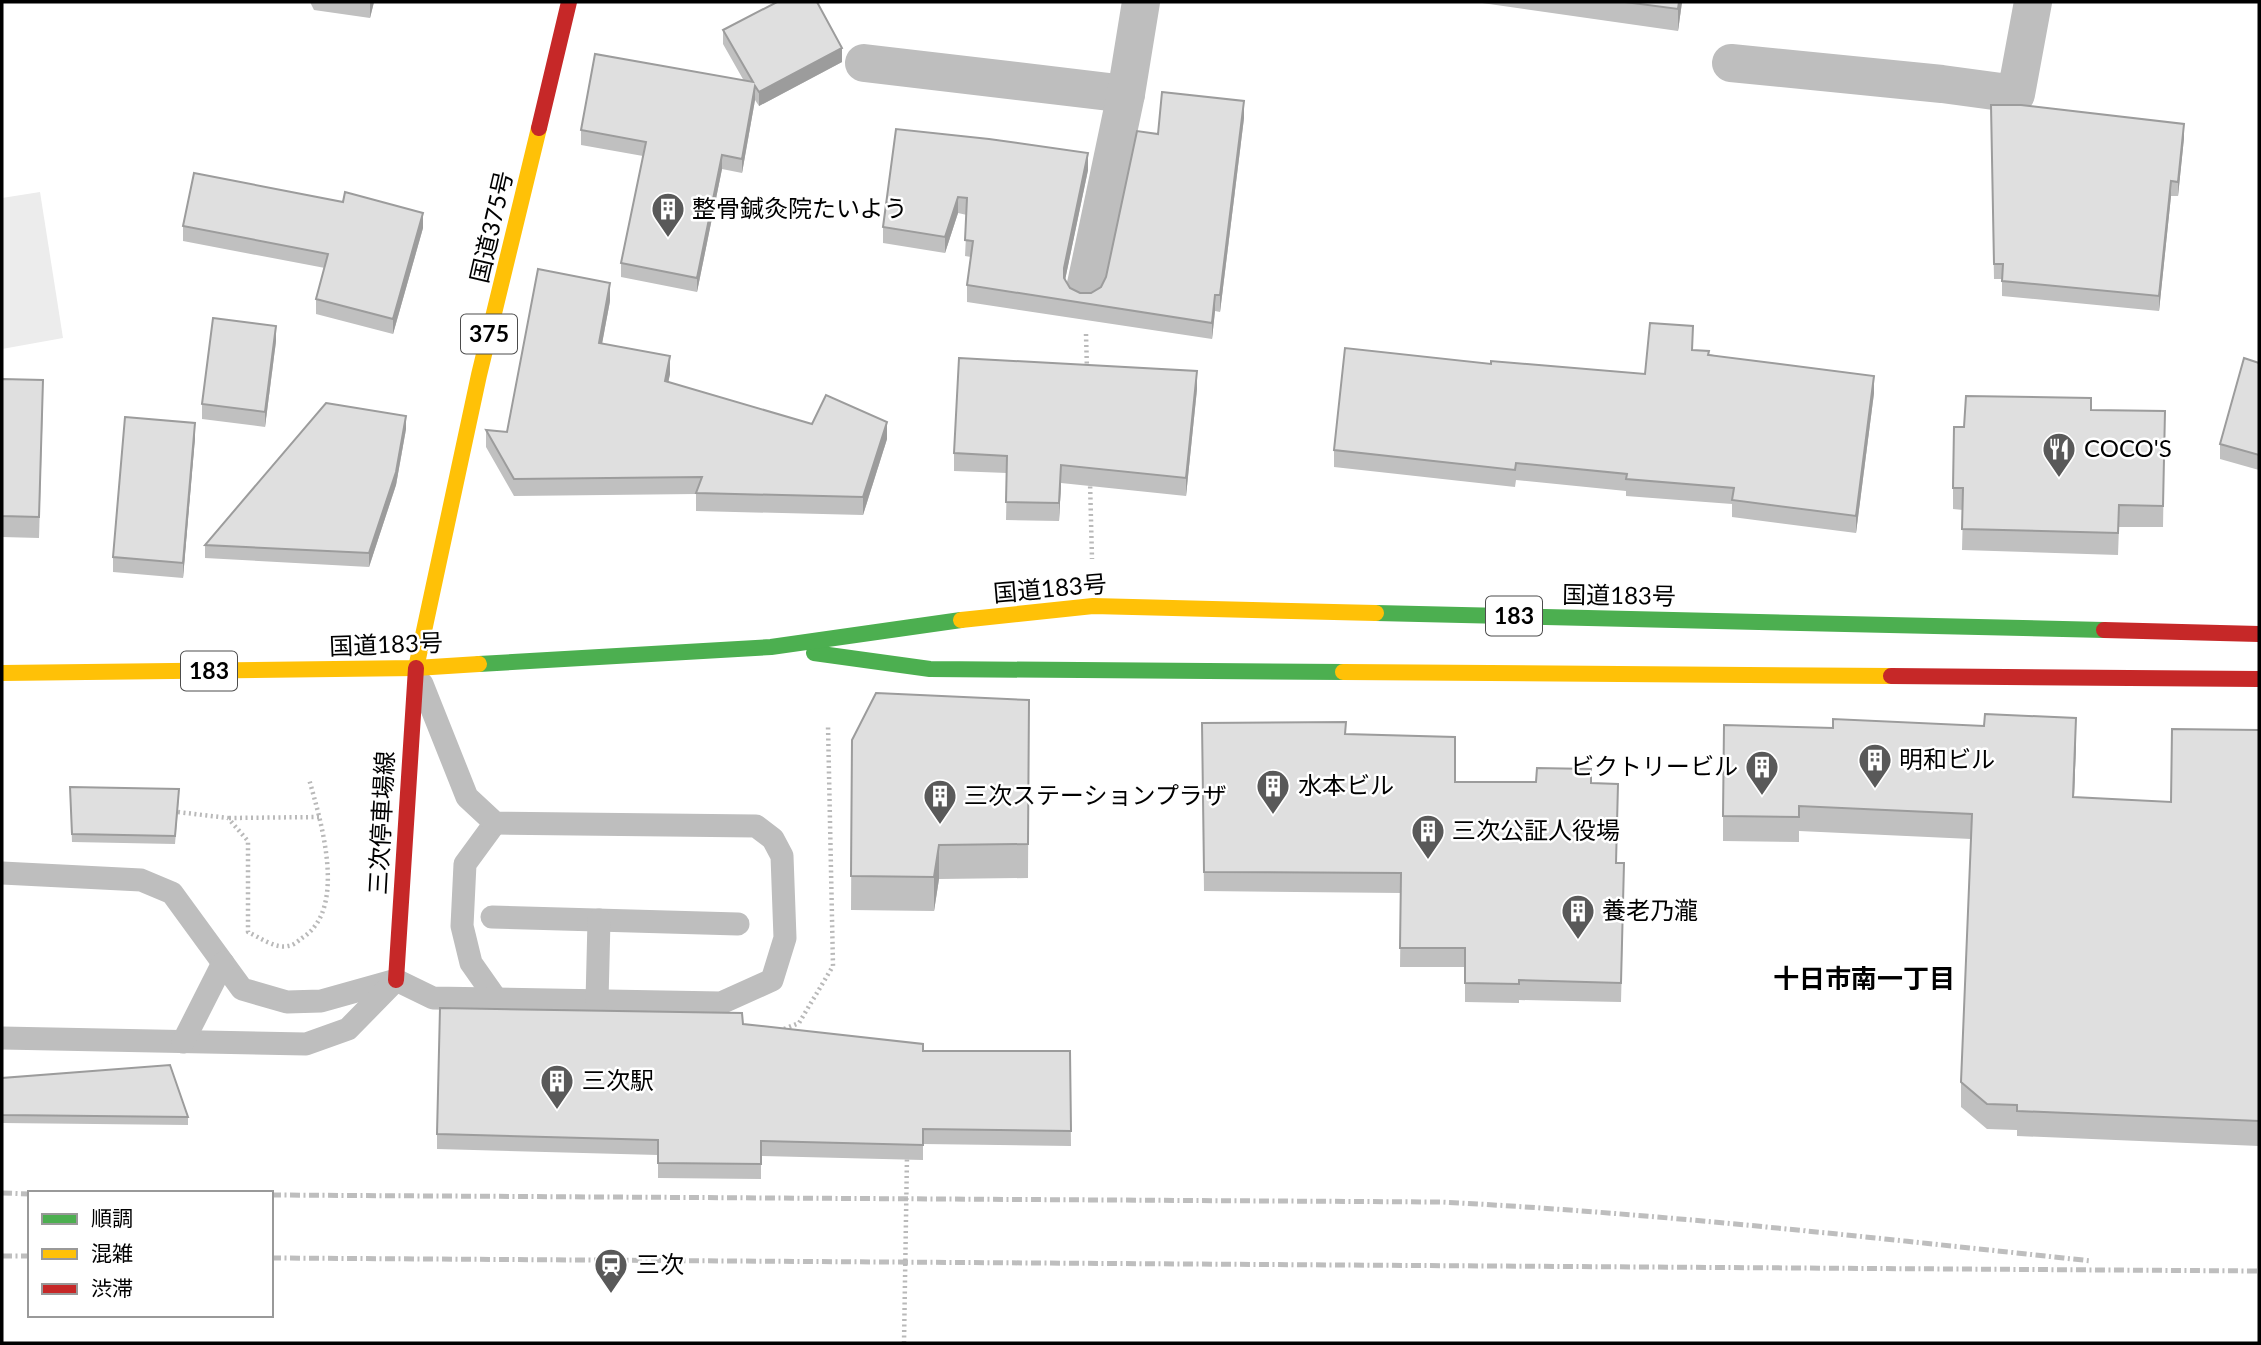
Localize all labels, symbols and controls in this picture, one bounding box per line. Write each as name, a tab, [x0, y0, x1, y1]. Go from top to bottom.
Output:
street label: 国道375号	[464, 168, 517, 285]
building icon: 整骨鍼灸院たいよう	[649, 190, 687, 239]
place label: 整骨鍼灸院たいよう	[692, 193, 908, 222]
road number: 375	[461, 314, 517, 354]
restaurant icon: COCO'S	[2040, 430, 2078, 479]
place label: COCO'S	[2084, 433, 2172, 462]
street label: 国道183号	[992, 568, 1108, 607]
street label: 国道183号	[1562, 579, 1676, 610]
road number: 183	[1486, 596, 1542, 636]
street label: 国道183号	[329, 627, 443, 660]
road number: 183	[181, 652, 237, 691]
building icon: 明和ビル	[1856, 741, 1894, 790]
place label: 明和ビル	[1899, 744, 1995, 773]
building icon: ビクトリービル	[1743, 748, 1781, 797]
street label: 三次停車場線	[362, 750, 399, 896]
place label: ビクトリービル	[1570, 751, 1738, 780]
building icon: 水本ビル	[1254, 767, 1292, 816]
place label: 水本ビル	[1298, 770, 1394, 799]
building icon: 三次ステーションプラザ	[921, 777, 959, 826]
place label: 三次ステーションプラザ	[964, 780, 1227, 809]
building icon: 三次公証人役場	[1409, 812, 1447, 861]
place label: 三次公証人役場	[1452, 815, 1620, 844]
building icon: 養老乃瀧	[1559, 892, 1597, 941]
place label: 養老乃瀧	[1602, 895, 1698, 924]
district label: 十日市南一丁目	[1773, 962, 1955, 994]
building icon: 三次駅	[538, 1062, 576, 1111]
place label: 三次駅	[582, 1065, 654, 1094]
legend	[28, 1191, 273, 1317]
text: 順調	[91, 1205, 133, 1230]
text: 混雑	[91, 1240, 133, 1265]
station icon: 三次	[592, 1246, 630, 1295]
place label: 三次	[636, 1249, 684, 1278]
text: 渋滞	[91, 1275, 133, 1300]

